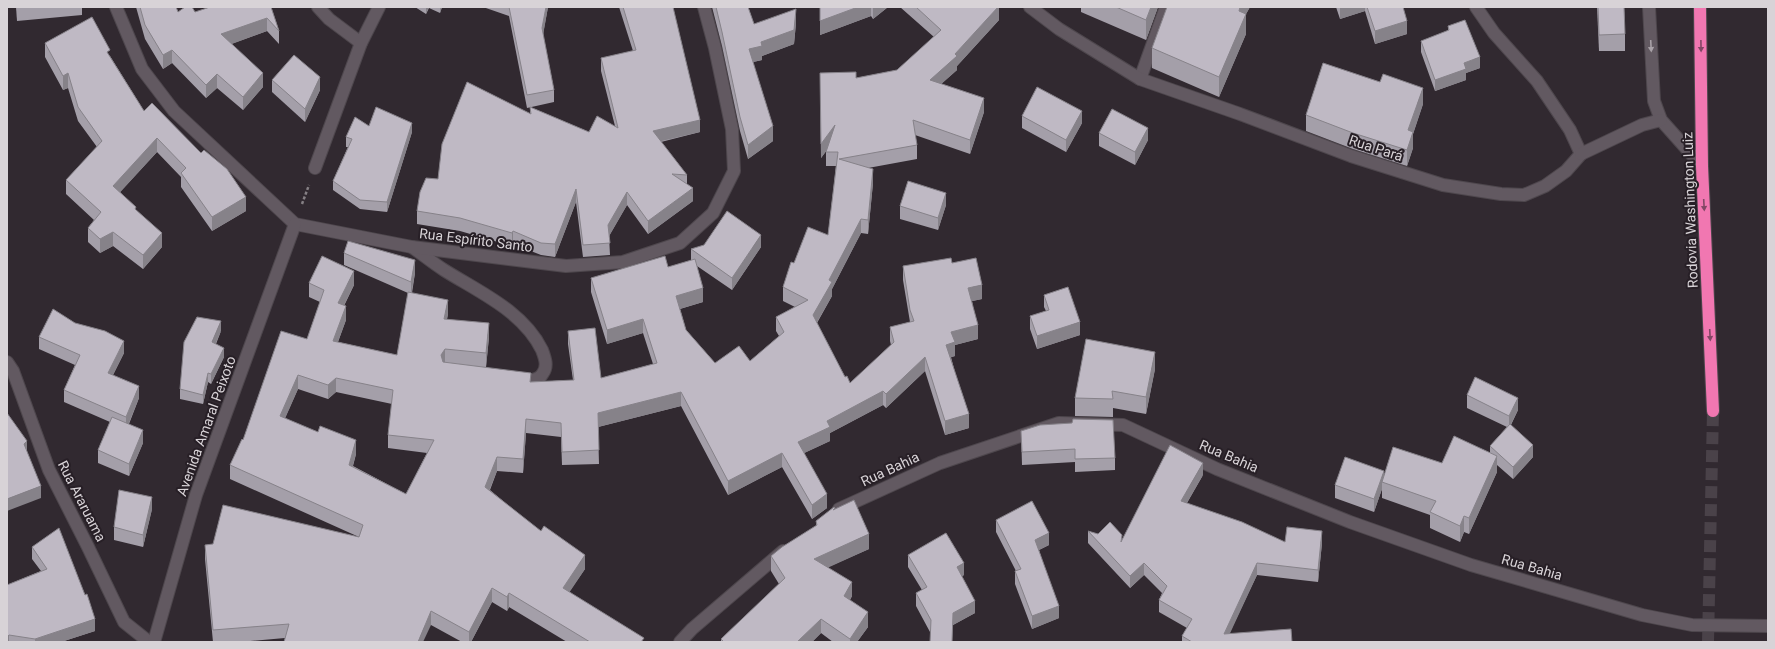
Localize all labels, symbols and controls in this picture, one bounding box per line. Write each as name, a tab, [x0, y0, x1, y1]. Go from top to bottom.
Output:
one-way arrow	[1648, 40, 1655, 52]
one-way arrow	[1698, 40, 1704, 53]
street label: Rua Pará	[1347, 132, 1405, 164]
street label: Rodovia Washington Luiz	[1679, 132, 1701, 288]
one-way arrow	[1700, 199, 1707, 211]
street label: Rua Espírito Santo	[418, 225, 534, 255]
one-way arrow	[1706, 329, 1713, 341]
street label: Avenida Amaral Peixoto	[173, 354, 239, 498]
street label: Rua Bahia	[1197, 436, 1261, 476]
street label: Rua Bahia	[858, 449, 922, 489]
street label: Rua Araruama	[55, 458, 109, 544]
street label: Rua Bahia	[1500, 551, 1564, 583]

